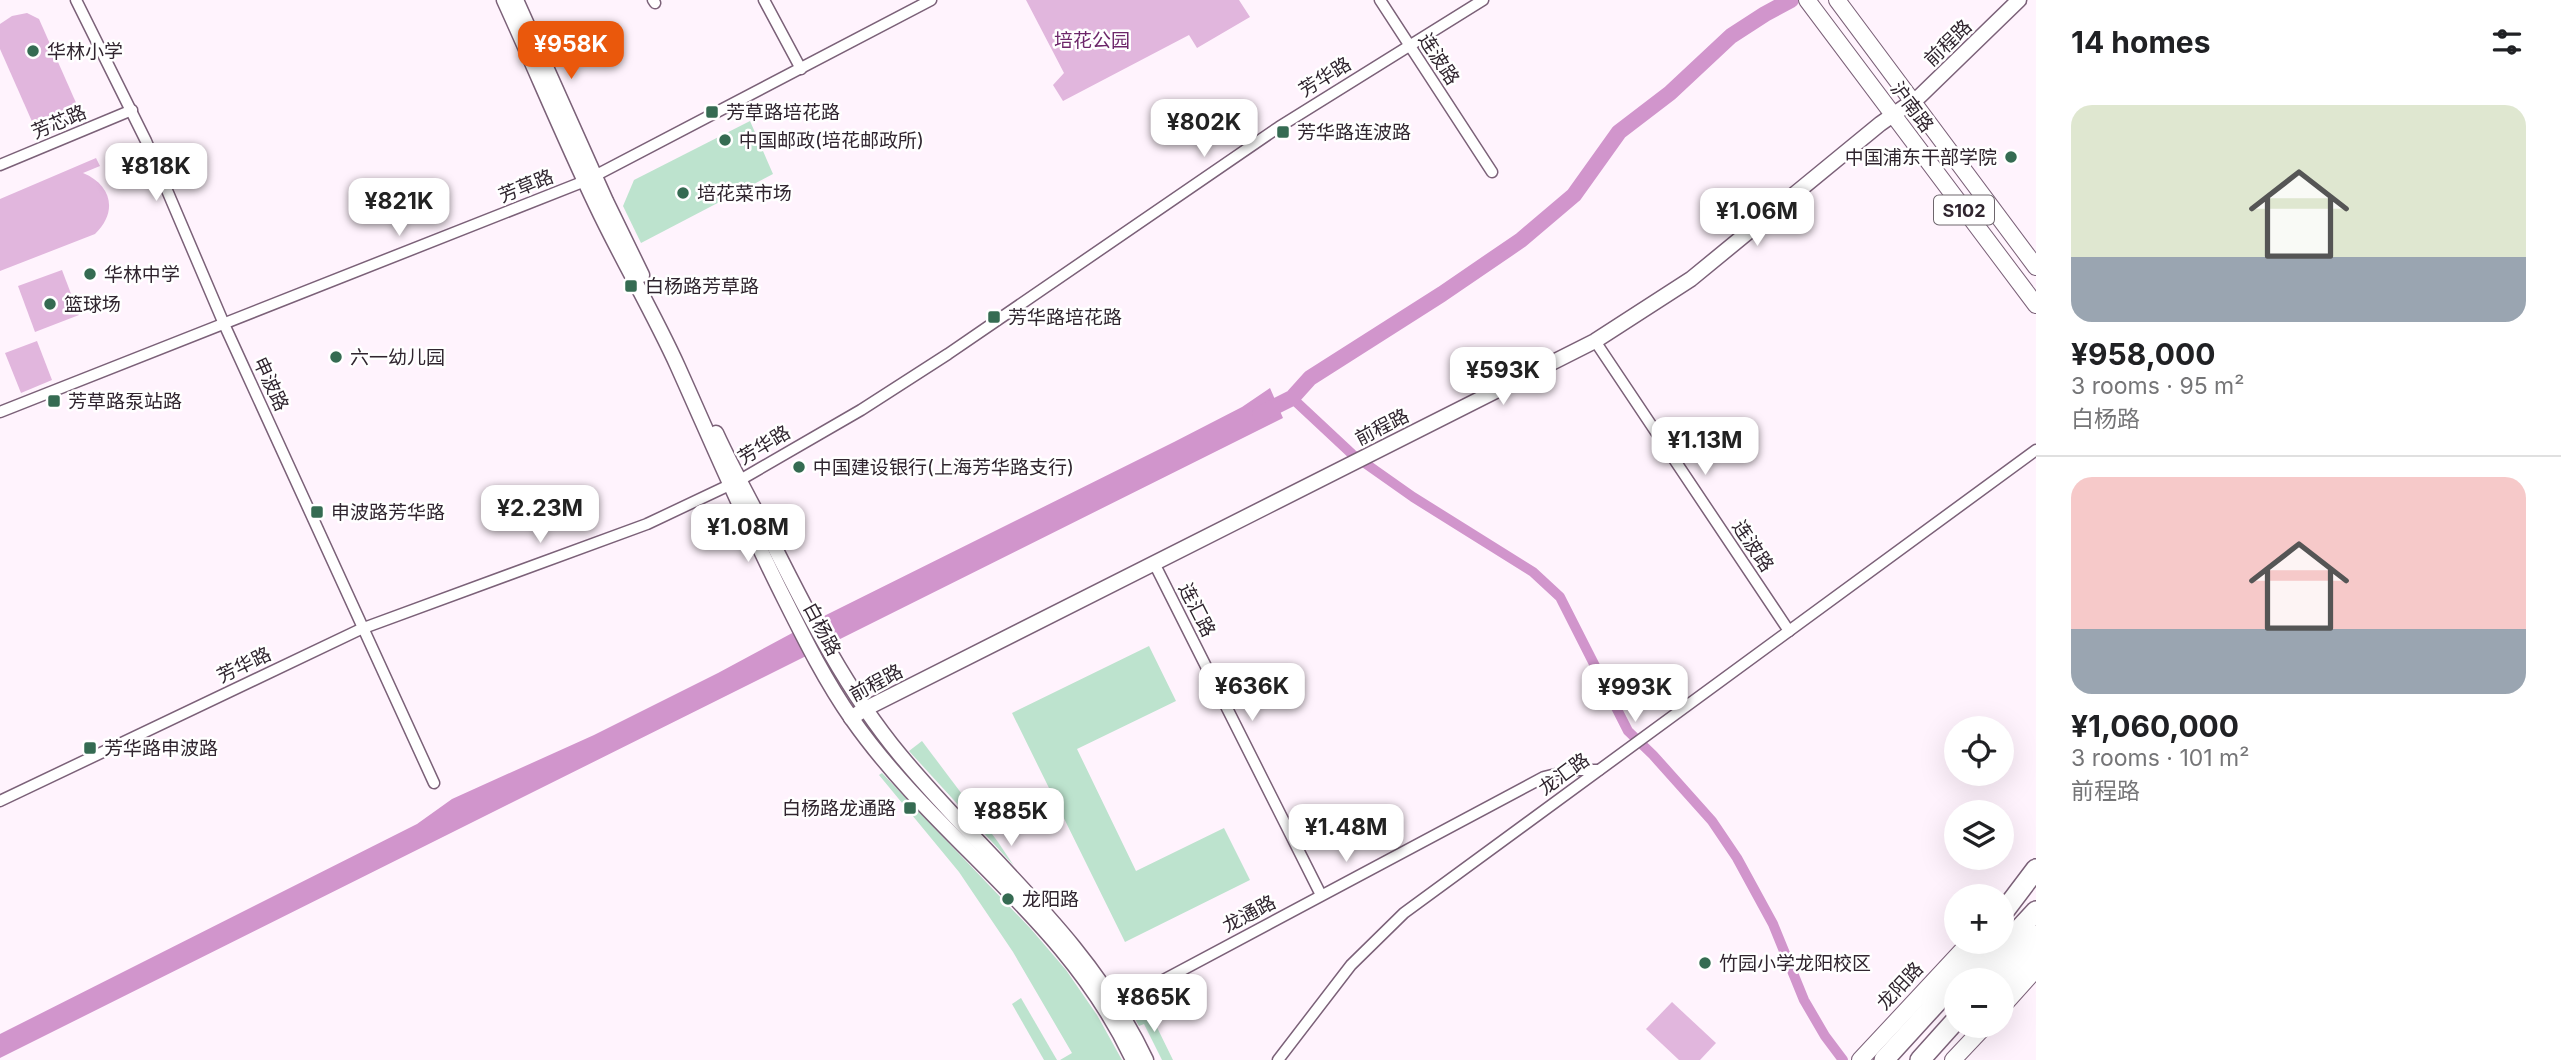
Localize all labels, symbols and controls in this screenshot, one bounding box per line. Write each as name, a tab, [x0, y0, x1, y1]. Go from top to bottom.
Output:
street label: 前程路	[1920, 15, 1976, 71]
pin: ¥958K	[522, 22, 620, 81]
icon: filters	[2488, 23, 2526, 61]
text: 14 homes	[2071, 24, 2210, 60]
park label: 培花公园	[1054, 29, 1130, 52]
street label: 连波路	[1414, 29, 1464, 89]
text: ¥958K	[534, 30, 608, 58]
place label: 华林小学	[47, 40, 123, 63]
marker: 华林小学	[25, 43, 41, 59]
street label: 芳华路	[1295, 52, 1355, 102]
street label: 沪南路	[1886, 77, 1938, 137]
street label: 芳芯路	[28, 100, 90, 144]
pin: ¥802K	[1155, 100, 1253, 159]
place label: 芳草路培花路	[726, 101, 840, 124]
marker: 芳草路培花路	[704, 104, 720, 120]
text: ¥802K	[1167, 108, 1241, 136]
place label: 芳华路连波路	[1297, 121, 1411, 144]
marker: 芳华路连波路	[1275, 124, 1291, 140]
place label: 中国邮政(培花邮政所)	[739, 129, 924, 152]
marker: 中国邮政(培花邮政所)	[717, 132, 733, 148]
pin: ¥818K	[107, 144, 205, 203]
place label: 中国浦东干部学院	[1845, 146, 1997, 169]
marker: 中国浦东干部学院	[2003, 149, 2019, 165]
icon: home	[2236, 151, 2362, 277]
text: ¥818K	[121, 152, 191, 180]
street label: 芳草路	[495, 165, 557, 207]
pin: ¥821K	[350, 178, 448, 238]
place label: 培花菜市场	[697, 182, 792, 205]
marker: 培花菜市场	[675, 185, 691, 201]
text: ¥821K	[364, 187, 434, 215]
pin: ¥1.06M	[1700, 188, 1814, 248]
road number: S102	[1934, 196, 1994, 224]
text: ¥1.06M	[1716, 197, 1798, 225]
place label: 华林中学	[104, 263, 180, 286]
marker: 华林中学	[82, 266, 98, 282]
place label: 白杨路芳草路	[645, 275, 759, 298]
marker: 白杨路芳草路	[623, 278, 639, 294]
place label: 篮球场	[64, 293, 121, 316]
marker: 篮球场	[42, 296, 58, 312]
place label: 芳华路培花路	[1008, 306, 1122, 329]
marker: 芳华路培花路	[986, 309, 1002, 325]
text: ¥958,000	[2071, 336, 2216, 372]
place label: 六一幼儿园	[350, 346, 445, 369]
pin: ¥593K	[1454, 348, 1552, 407]
marker: 六一幼儿园	[328, 349, 344, 365]
street label: 申波路	[249, 353, 293, 415]
text: ¥593K	[1466, 356, 1540, 384]
text: 3 rooms · 95 m²	[2071, 372, 2244, 400]
place label: 芳草路泵站路	[68, 390, 182, 413]
marker: 芳草路泵站路	[46, 393, 62, 409]
street label: 前程路	[1351, 404, 1413, 450]
text: 白杨路	[2071, 405, 2140, 433]
pin: ¥1.13M	[1648, 418, 1762, 477]
street label: 芳华路	[734, 420, 794, 470]
text: ¥1.13M	[1668, 426, 1742, 454]
place label: 中国建设银行(上海芳华路支行)	[813, 456, 1074, 479]
marker: 中国建设银行(上海芳华路支行)	[791, 459, 807, 475]
pin: ¥2.23M	[483, 486, 597, 545]
text: ¥2.23M	[497, 494, 583, 522]
place label: 申波路芳华路	[331, 501, 445, 524]
marker: 申波路芳华路	[309, 504, 325, 520]
pin: ¥1.08M	[691, 504, 805, 564]
text: ¥1.08M	[707, 513, 789, 541]
street label: 连波路	[1728, 516, 1778, 576]
icon: home	[2236, 523, 2362, 649]
street label: 连汇路	[1174, 579, 1220, 641]
street label: 白杨路	[798, 598, 846, 660]
street label: 芳华路	[213, 642, 275, 688]
street label: 前程路	[845, 659, 907, 707]
pin: ¥636K	[1203, 664, 1301, 723]
pin: ¥993K	[1586, 664, 1684, 724]
text: ¥636K	[1215, 672, 1289, 700]
text: ¥993K	[1598, 673, 1672, 701]
text: ¥1,060,000	[2071, 708, 2239, 744]
map controls	[1944, 716, 2014, 1038]
button: locate	[1944, 716, 2014, 786]
place label: 芳华路申波路	[104, 737, 218, 760]
marker: 芳华路申波路	[82, 740, 98, 756]
text: 3 rooms · 101 m²	[2071, 744, 2249, 772]
street label: 龙汇路	[1534, 748, 1594, 800]
text: 前程路	[2071, 777, 2140, 805]
pin: ¥885K	[962, 788, 1060, 848]
place label: 白杨路龙通路	[782, 797, 896, 820]
text: ¥885K	[974, 797, 1048, 825]
marker: 白杨路龙通路	[902, 800, 918, 816]
button: layers	[1944, 800, 2014, 870]
pin: ¥1.48M	[1289, 804, 1403, 864]
text: ¥1.48M	[1305, 813, 1387, 841]
button: +	[1944, 884, 2014, 954]
place label: 龙阳路	[1022, 888, 1079, 911]
street label: 龙通路	[1218, 890, 1280, 938]
marker: 龙阳路	[1000, 891, 1016, 907]
place label: 竹园小学龙阳校区	[1719, 952, 1871, 975]
marker: 竹园小学龙阳校区	[1697, 955, 1713, 971]
street label: 龙阳路	[1872, 957, 1928, 1015]
button: −	[1944, 968, 2014, 1038]
pin: ¥865K	[1105, 974, 1203, 1034]
text: ¥865K	[1117, 983, 1191, 1011]

